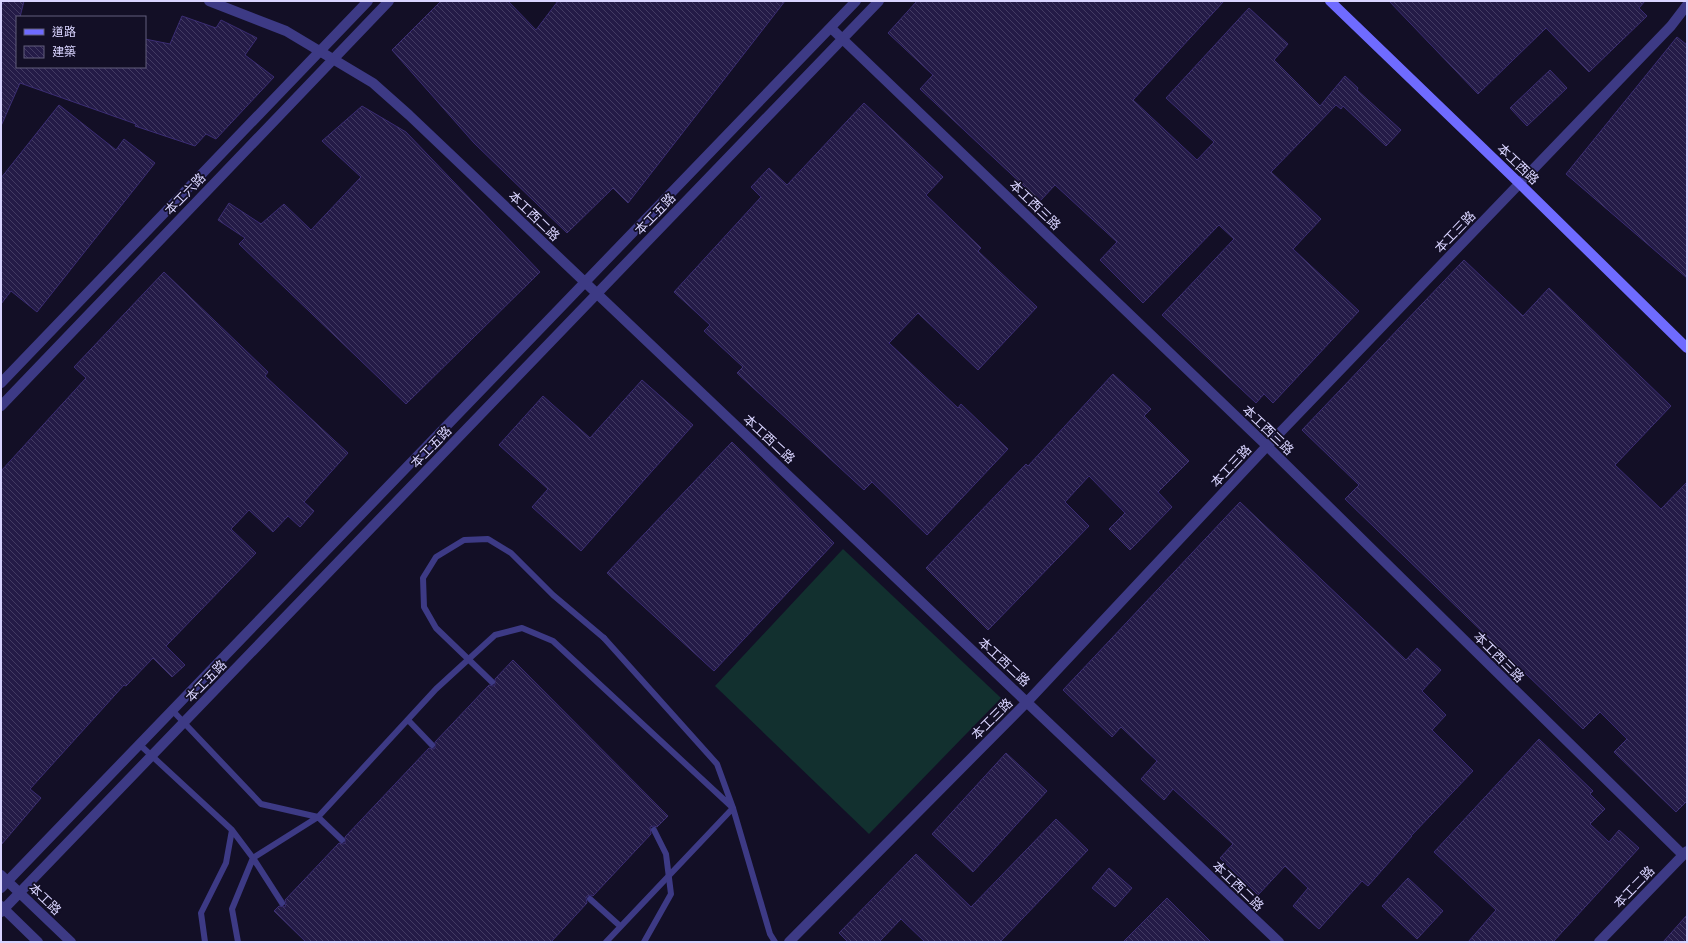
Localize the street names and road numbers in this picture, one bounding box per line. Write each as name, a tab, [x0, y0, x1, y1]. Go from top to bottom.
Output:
street label: 本工西路	[1494, 141, 1542, 187]
street label: 本工六路	[162, 170, 208, 218]
street label: 本工西三路	[1006, 177, 1064, 233]
street label: 本工西二路	[505, 188, 563, 244]
street label: 本工五路	[632, 190, 678, 238]
street label: 本工三路	[1432, 208, 1478, 256]
street label: 本工西三路	[1239, 402, 1297, 458]
street label: 本工西二路	[740, 411, 798, 467]
street label: 本工五路	[408, 423, 454, 471]
street label: 本工三路	[1208, 442, 1254, 490]
street label: 本工西三路	[1471, 629, 1527, 685]
street label: 本工西二路	[975, 634, 1033, 690]
street label: 本工五路	[183, 657, 229, 705]
street label: 本工三路	[968, 695, 1016, 743]
street label: 本工西二路	[1209, 858, 1267, 914]
street label: 本工二路	[1611, 863, 1657, 911]
street label: 本工路	[26, 880, 64, 918]

